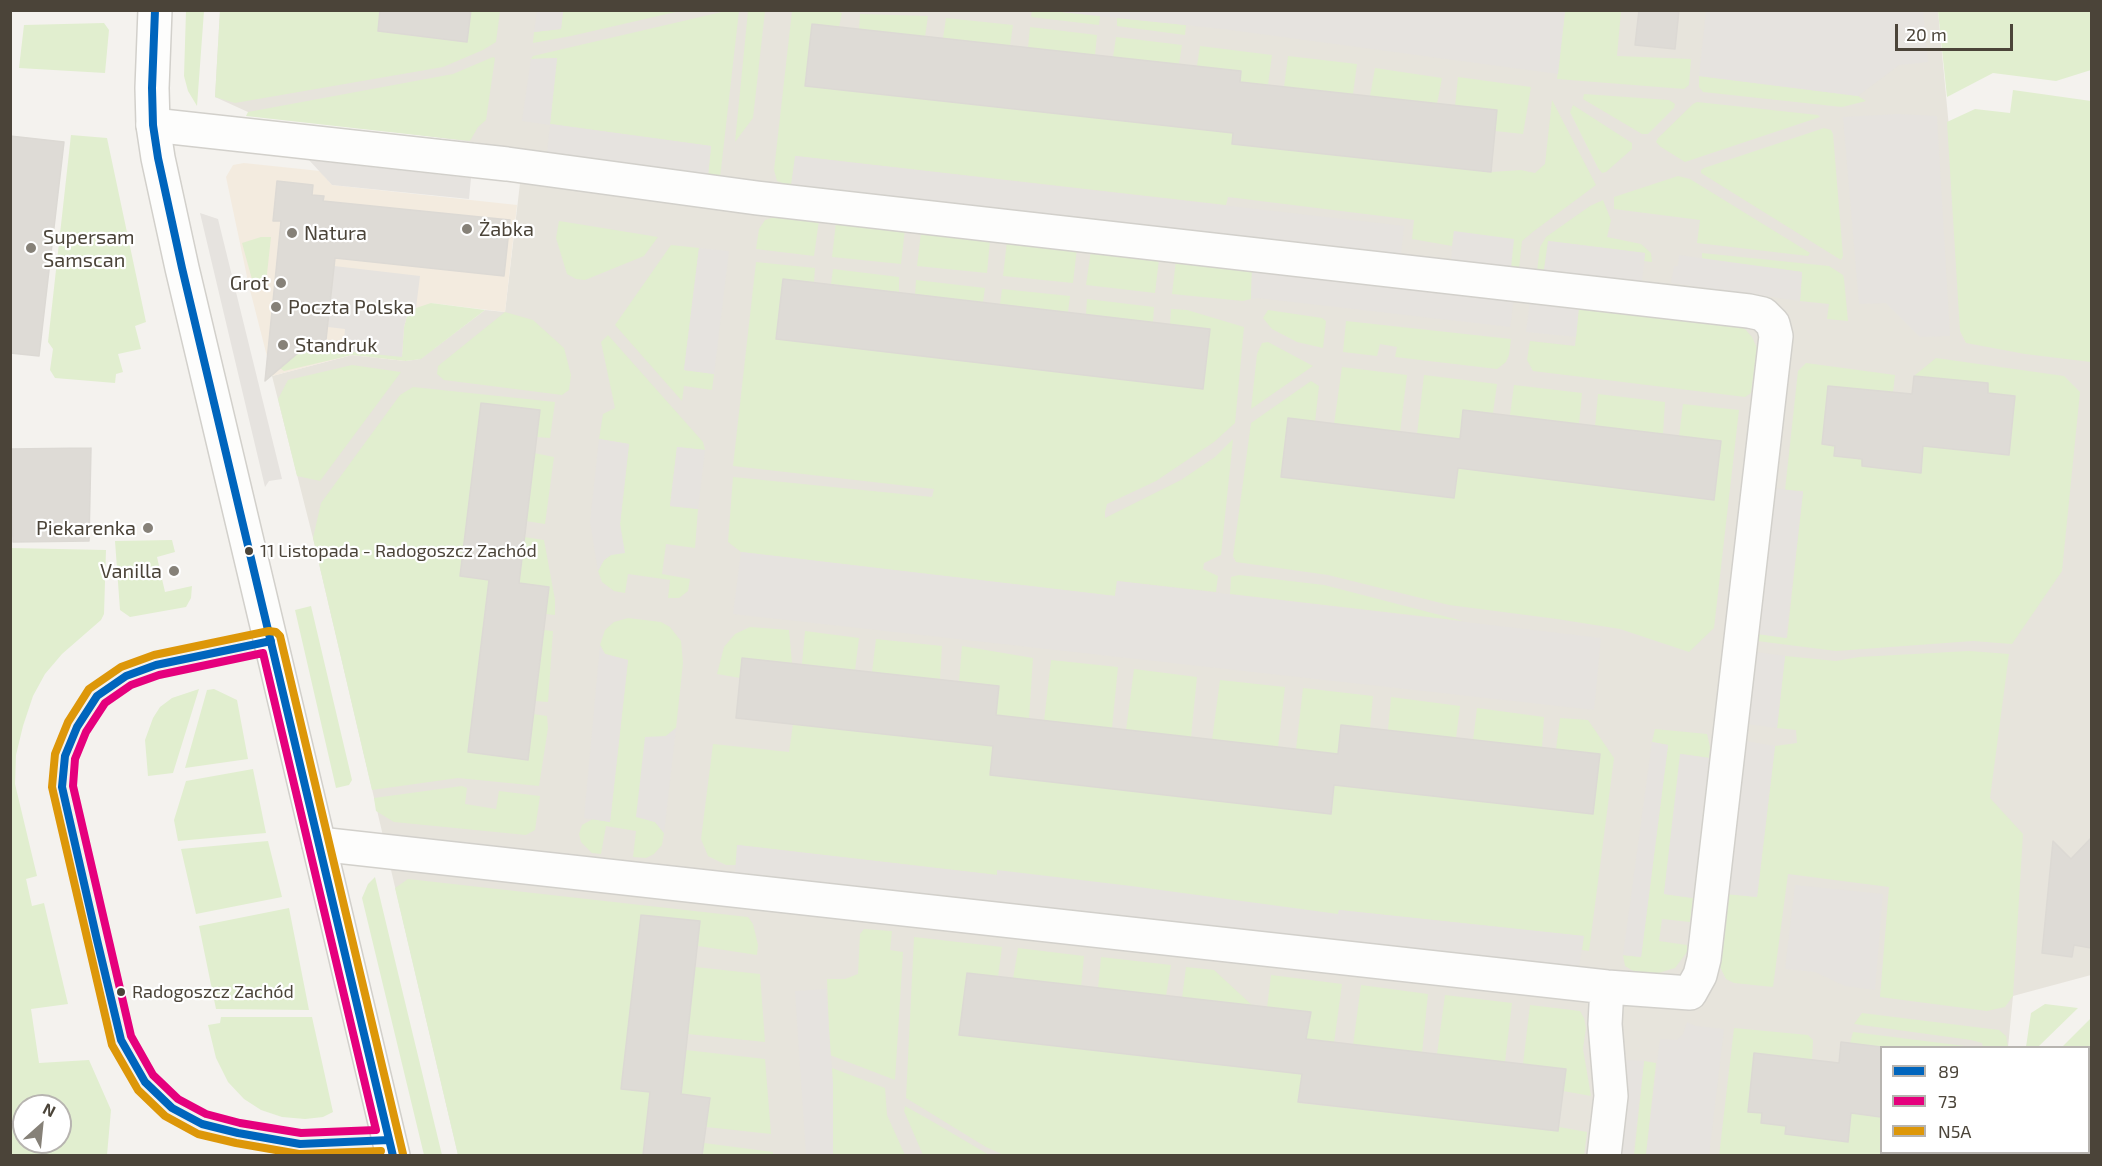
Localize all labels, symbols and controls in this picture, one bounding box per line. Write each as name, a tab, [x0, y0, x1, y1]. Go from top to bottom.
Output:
scale bar	[1898, 12, 2016, 50]
text: 20 m	[1906, 23, 1947, 45]
place label: Żabka	[479, 217, 534, 241]
place label: Natura	[304, 221, 367, 245]
marker: Żabka	[460, 222, 474, 236]
place label: Supersam Samscan	[43, 225, 135, 272]
marker: Natura	[285, 226, 299, 240]
marker: Supersam Samscan	[24, 241, 38, 255]
place label: Grot	[230, 271, 269, 295]
marker: Grot	[274, 276, 288, 290]
place label: Poczta Polska	[288, 295, 414, 319]
marker: Poczta Polska	[269, 300, 283, 314]
place label: Standruk	[295, 333, 377, 357]
marker: Standruk	[276, 338, 290, 352]
place label: Piekarenka	[36, 516, 136, 540]
marker: Piekarenka	[141, 521, 155, 535]
place label: 11 Listopada - Radogoszcz Zachód	[260, 540, 537, 562]
marker: 11 Listopada - Radogoszcz Zachód	[243, 545, 255, 557]
place label: Vanilla	[100, 559, 162, 583]
marker: Vanilla	[167, 564, 181, 578]
place label: Radogoszcz Zachód	[132, 981, 294, 1003]
marker: Radogoszcz Zachód	[115, 986, 127, 998]
legend	[1880, 1046, 2090, 1154]
text: 89	[1938, 1060, 1959, 1082]
text: 73	[1938, 1090, 1957, 1112]
north arrow	[12, 1094, 72, 1154]
text: N	[40, 1098, 59, 1120]
text: N5A	[1938, 1120, 1972, 1142]

